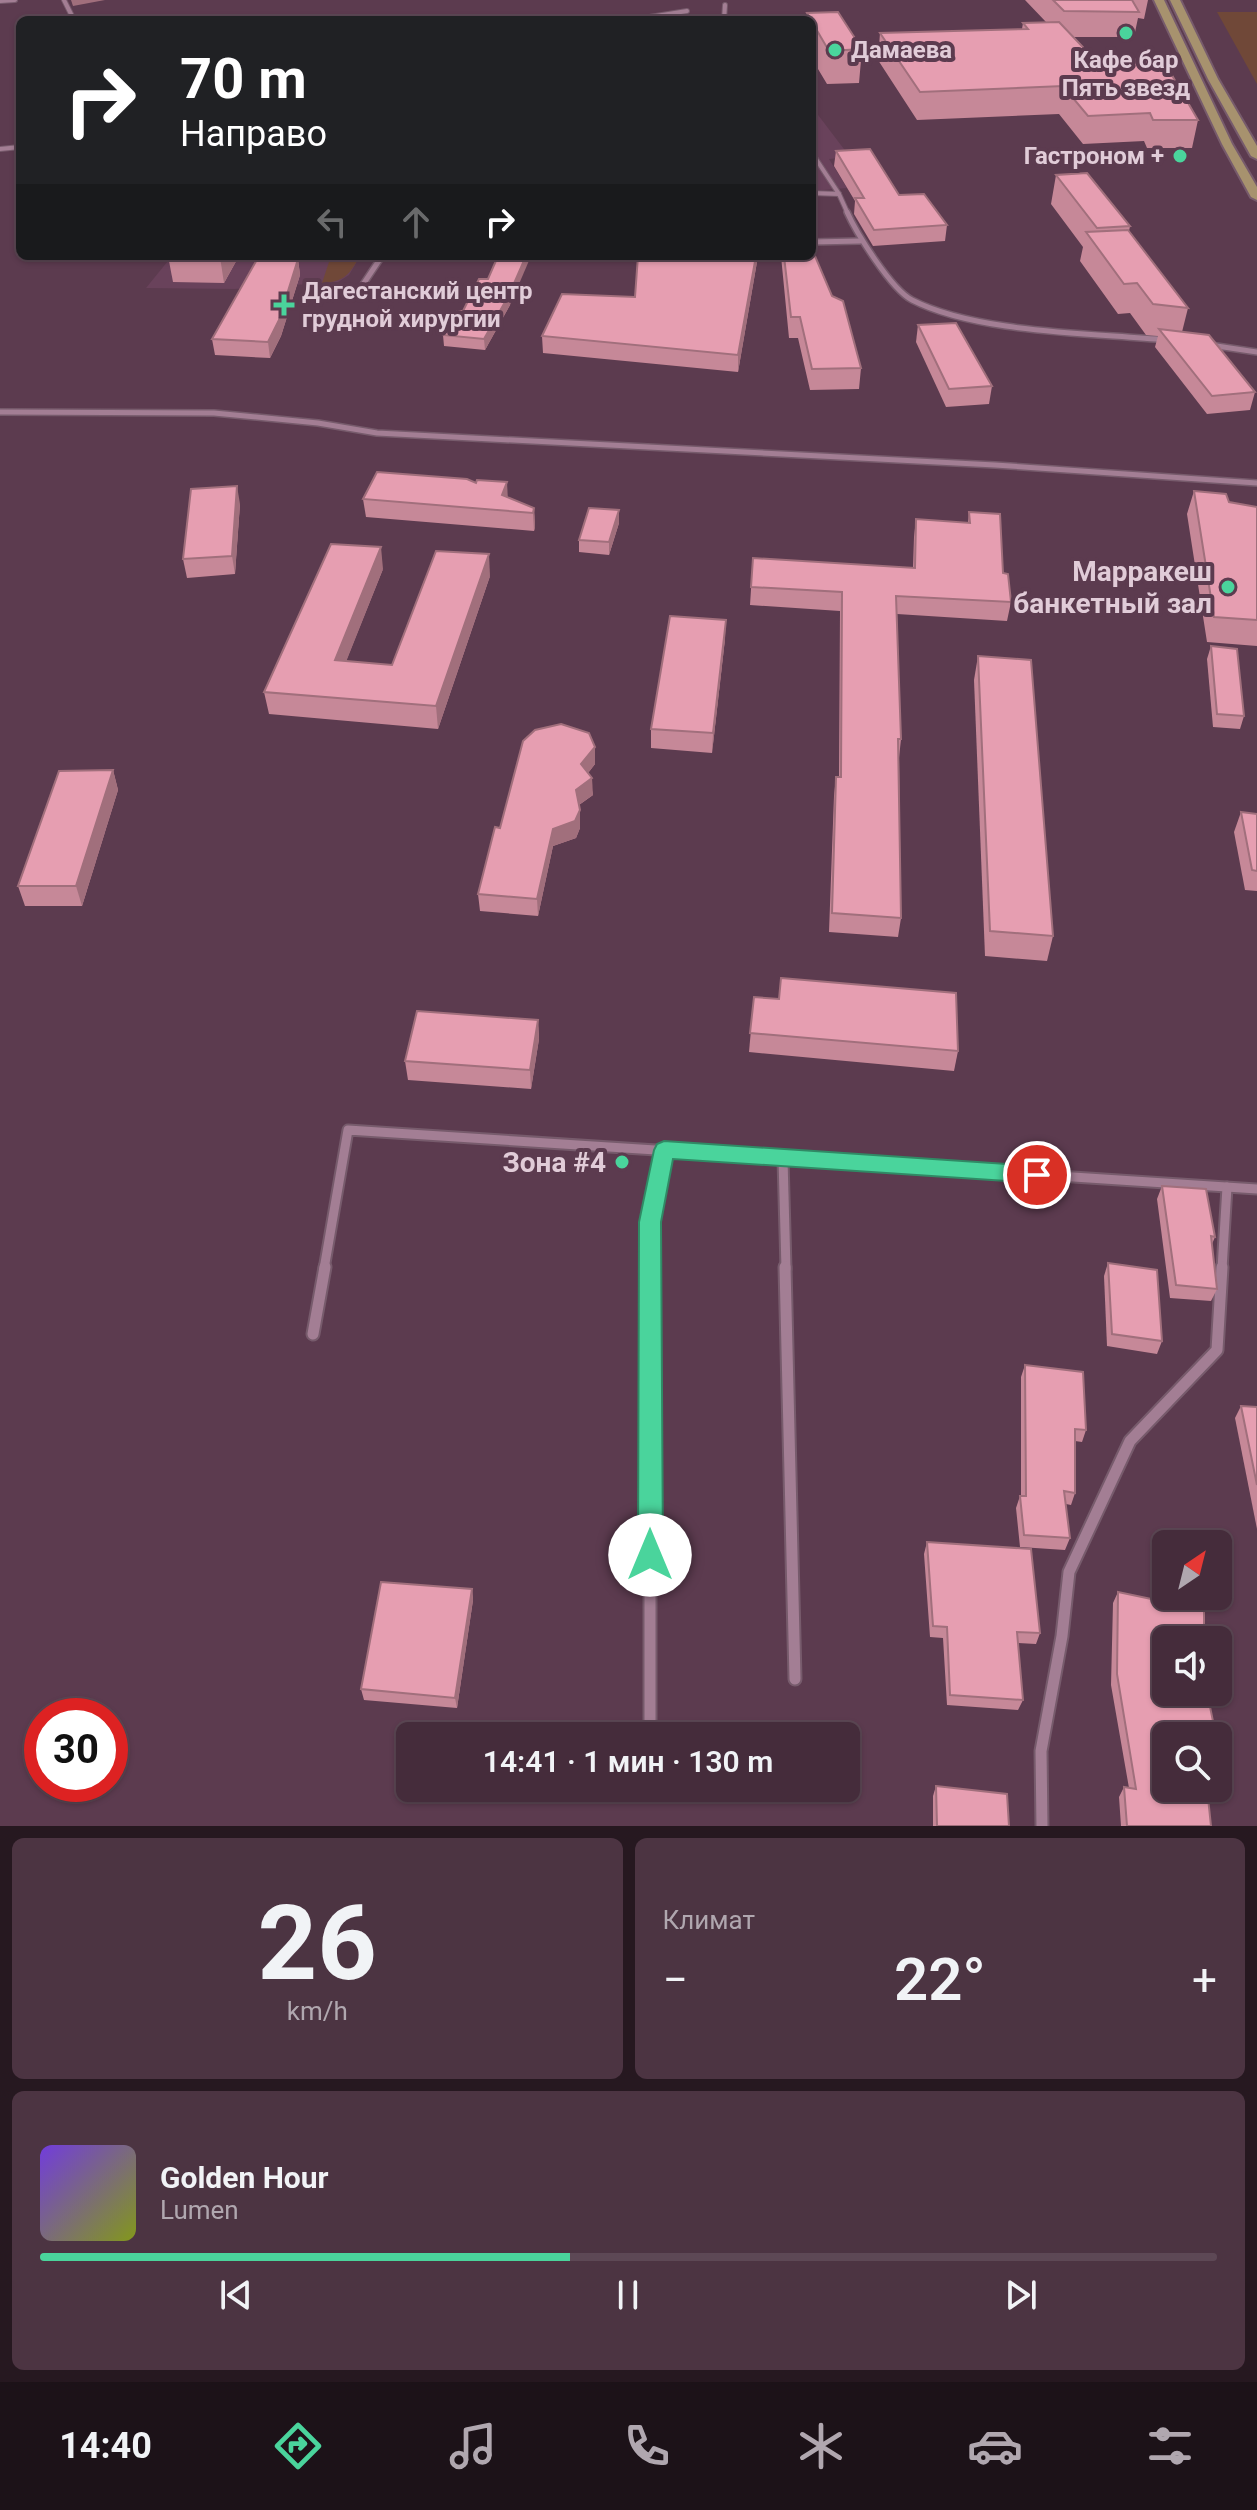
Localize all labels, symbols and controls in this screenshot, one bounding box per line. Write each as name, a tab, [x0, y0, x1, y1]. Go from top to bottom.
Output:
marker: Кафе бар Пять звезд	[1117, 24, 1135, 42]
place label: Дамаева	[851, 36, 952, 64]
marker: Дамаева	[826, 41, 844, 59]
text: 70 m	[180, 46, 307, 112]
place label: Кафе бар Пять звезд	[1062, 46, 1190, 102]
icon: right	[48, 48, 152, 152]
text: Направо	[180, 113, 327, 155]
place label: Гастроном +	[1024, 142, 1164, 170]
marker: Гастроном +	[1171, 147, 1189, 165]
icon: left	[310, 200, 354, 244]
icon: ahead	[394, 200, 438, 244]
icon: right	[478, 200, 522, 244]
place label: Дагестанский центр грудной хирургии	[302, 277, 533, 333]
marker: Дагестанский центр грудной хирургии	[273, 294, 295, 316]
place label: Марракеш банкетный зал	[1013, 555, 1212, 620]
marker: Марракеш банкетный зал	[1219, 578, 1237, 596]
pin	[1003, 1141, 1071, 1209]
place label: Зона #4	[502, 1146, 606, 1179]
marker: Зона #4	[613, 1153, 631, 1171]
icon: arrive	[1015, 1153, 1059, 1197]
position arrow	[608, 1513, 692, 1597]
north arrow	[1152, 1530, 1232, 1610]
map controls	[1152, 1530, 1232, 1802]
button: sound	[1152, 1626, 1232, 1706]
speed limit sign: 30	[24, 1698, 128, 1802]
button: search	[1152, 1722, 1232, 1802]
text: 14:41 · 1 мин · 130 m	[483, 1744, 773, 1779]
text: 26	[258, 1883, 377, 2004]
text: Климат	[663, 1905, 755, 1935]
text: 22°	[894, 1944, 986, 2015]
text: −	[663, 1954, 688, 2006]
text: +	[1192, 1954, 1217, 2006]
text: km/h	[287, 1996, 348, 2026]
text: Golden Hour	[160, 2160, 329, 2195]
text: Lumen	[160, 2195, 239, 2225]
icon: previous	[214, 2273, 258, 2317]
icon: pause	[606, 2273, 650, 2317]
icon: next	[999, 2273, 1043, 2317]
icon: directions	[270, 2418, 326, 2474]
icon: music	[445, 2418, 501, 2474]
icon: phone	[619, 2418, 675, 2474]
icon: climate	[793, 2418, 849, 2474]
icon: car	[967, 2418, 1023, 2474]
icon: filters	[1142, 2418, 1198, 2474]
text: 14:40	[59, 2425, 152, 2467]

